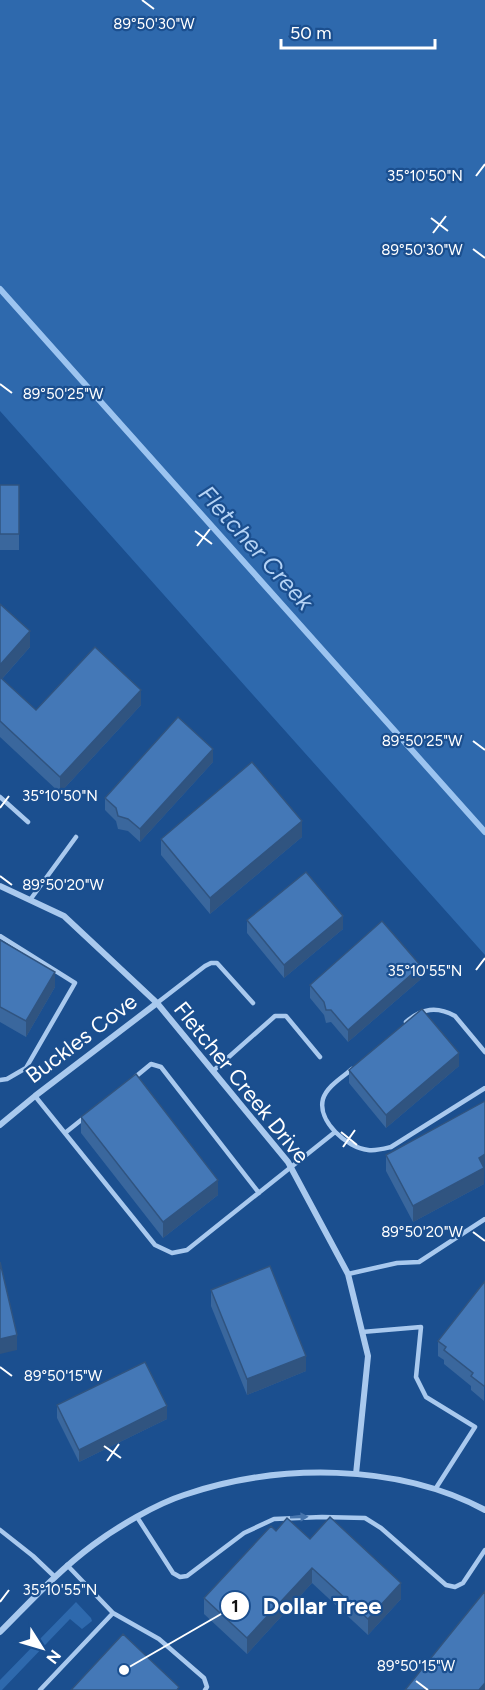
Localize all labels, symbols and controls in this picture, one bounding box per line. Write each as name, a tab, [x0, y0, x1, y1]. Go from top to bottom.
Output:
scale bar	[281, 12, 436, 50]
text: 89°50'30"W	[113, 15, 195, 33]
text: 50 m	[290, 22, 332, 44]
text: 35°10'50"N	[387, 167, 463, 185]
text: 89°50'30"W	[381, 241, 463, 259]
text: 89°50'25"W	[23, 385, 104, 403]
water label: Fletcher Creek	[193, 479, 321, 617]
text: 89°50'25"W	[382, 732, 463, 750]
text: 35°10'50"N	[22, 787, 98, 805]
text: 89°50'20"W	[22, 876, 104, 894]
text: 35°10'55"N	[388, 962, 462, 980]
street label: Buckles Cove	[20, 988, 142, 1089]
street label: Fletcher Creek Drive	[168, 996, 315, 1169]
text: 89°50'20"W	[381, 1223, 463, 1241]
text: 89°50'15"W	[24, 1367, 103, 1385]
one-way arrow	[289, 1513, 308, 1522]
text: 35°10'55"N	[23, 1581, 97, 1599]
callout: Dollar Tree	[220, 1585, 393, 1627]
text: Dollar Tree	[263, 1591, 381, 1620]
text: 1	[231, 1595, 239, 1617]
north arrow	[12, 1618, 72, 1678]
text: N	[42, 1646, 65, 1667]
text: 89°50'15"W	[377, 1657, 456, 1675]

